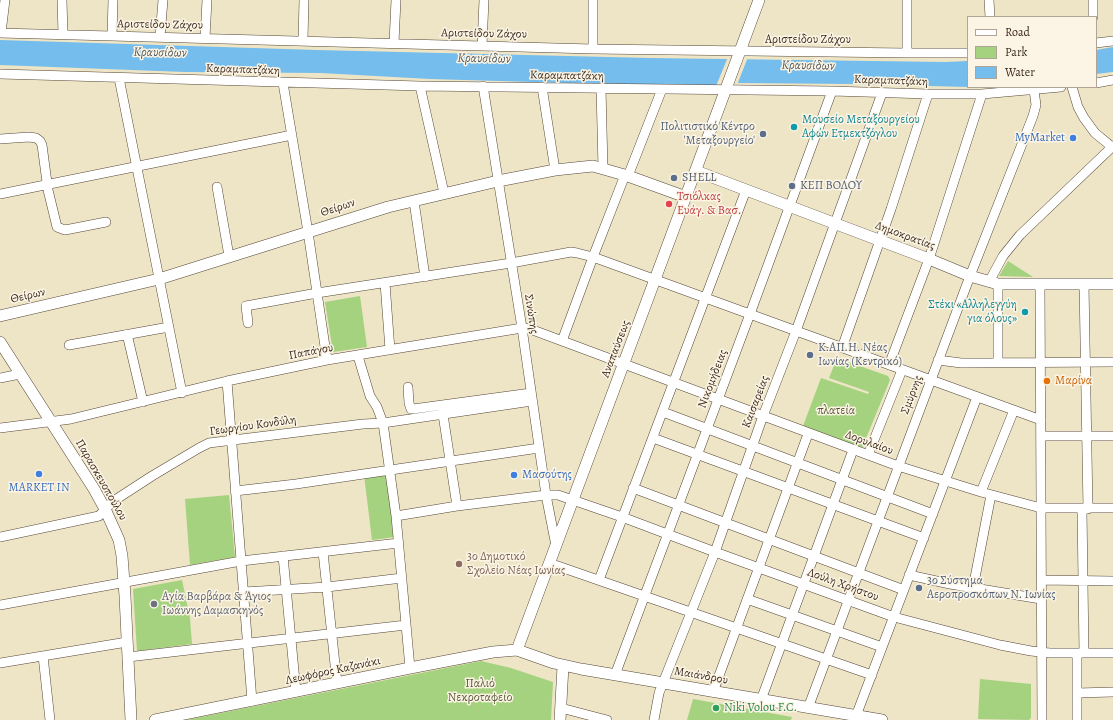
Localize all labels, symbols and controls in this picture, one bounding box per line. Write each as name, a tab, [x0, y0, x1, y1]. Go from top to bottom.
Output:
legend	[967, 16, 1097, 88]
street label: Αριστείδου Ζάχου	[117, 17, 203, 33]
text: Road	[1005, 24, 1030, 40]
street label: Αριστείδου Ζάχου	[441, 26, 527, 42]
street label: Αριστείδου Ζάχου	[765, 33, 851, 47]
text: Park	[1005, 44, 1028, 60]
water label: Κραυσίδων	[133, 45, 187, 61]
water label: Κραυσίδων	[457, 51, 511, 67]
water label: Κραυσίδων	[781, 58, 835, 74]
street label: Καραμπατζάκη	[206, 62, 280, 78]
text: Water	[1005, 64, 1035, 80]
street label: Καραμπατζάκη	[530, 68, 604, 84]
street label: Καραμπατζάκη	[854, 73, 928, 89]
place label: Μουσείο Μεταξουργείου Αφών Ετμεκτζόγλου	[802, 113, 920, 141]
place label: Πολιτιστικό Κέντρο 'Μεταξουργείο'	[660, 120, 755, 148]
marker: Μουσείο Μεταξουργείου Αφών Ετμεκτζόγλου	[789, 122, 799, 132]
marker: Πολιτιστικό Κέντρο 'Μεταξουργείο'	[758, 129, 768, 139]
place label: MyMarket	[1015, 131, 1065, 145]
marker: MyMarket	[1068, 133, 1078, 143]
place label: SHELL	[682, 171, 716, 185]
marker: SHELL	[669, 173, 679, 183]
place label: ΚΕΠ ΒΟΛΟΥ	[800, 179, 862, 193]
marker: ΚΕΠ ΒΟΛΟΥ	[787, 181, 797, 191]
place label: Τσιόλκας Ευάγ. & Βασ.	[677, 190, 741, 218]
street label: Θείρων	[319, 196, 357, 220]
marker: Τσιόλκας Ευάγ. & Βασ.	[664, 199, 674, 209]
street label: Δημοκρατίας	[873, 219, 937, 253]
street label: Θείρων	[9, 285, 47, 307]
street label: Σινώπης	[521, 293, 541, 335]
place label: Στέκι «Αλληλεγγύη για όλους»	[928, 298, 1017, 326]
marker: Στέκι «Αλληλεγγύη για όλους»	[1020, 307, 1030, 317]
street label: Αναπαύσεως	[598, 318, 634, 380]
street label: Παπάγου	[288, 341, 334, 363]
place label: Κ.ΑΠ.Η. Νέας Ιωνίας (Κεντρικό)	[818, 341, 902, 369]
street label: Νικομήδειας	[695, 348, 731, 410]
marker: Κ.ΑΠ.Η. Νέας Ιωνίας (Κεντρικό)	[805, 350, 815, 360]
street label: Καισαρείας	[739, 374, 773, 430]
street label: Σμύρνης	[898, 374, 926, 416]
place label: Μαρίνα	[1055, 374, 1092, 388]
marker: Μαρίνα	[1042, 376, 1052, 386]
park label: πλατεία	[817, 404, 855, 418]
street label: Γεωργίου Κονδύλη	[209, 413, 297, 439]
street label: Δορυλαίου	[843, 428, 895, 458]
street label: Παρασκευοπούλου	[72, 437, 130, 523]
place label: Μασούτης	[522, 468, 572, 482]
marker: MARKET IN	[34, 469, 44, 479]
marker: Μασούτης	[509, 470, 519, 480]
place label: MARKET IN	[8, 481, 70, 495]
place label: 3ο Δημοτικό Σχολείο Νέας Ιωνίας	[467, 550, 565, 578]
marker: 3ο Δημοτικό Σχολείο Νέας Ιωνίας	[454, 559, 464, 569]
street label: Λούλη Χρήστου	[805, 565, 881, 605]
place label: 3ο Σύστημα Αεροπροσκόπων Ν. Ιωνίας	[927, 574, 1056, 602]
marker: 3ο Σύστημα Αεροπροσκόπων Ν. Ιωνίας	[914, 583, 924, 593]
place label: Αγία Βαρβάρα & Άγιος Ιωάννης Δαμασκηνός	[162, 590, 271, 618]
marker: Αγία Βαρβάρα & Άγιος Ιωάννης Δαμασκηνός	[149, 599, 159, 609]
street label: Λεωφόρος Καζανάκι	[284, 654, 382, 688]
street label: Μαιάνδρου	[673, 664, 729, 688]
park label: Παλιό Νεκροταφείο	[448, 677, 512, 705]
place label: Niki Volou F.C.	[724, 701, 797, 715]
marker: Niki Volou F.C.	[711, 703, 721, 713]

